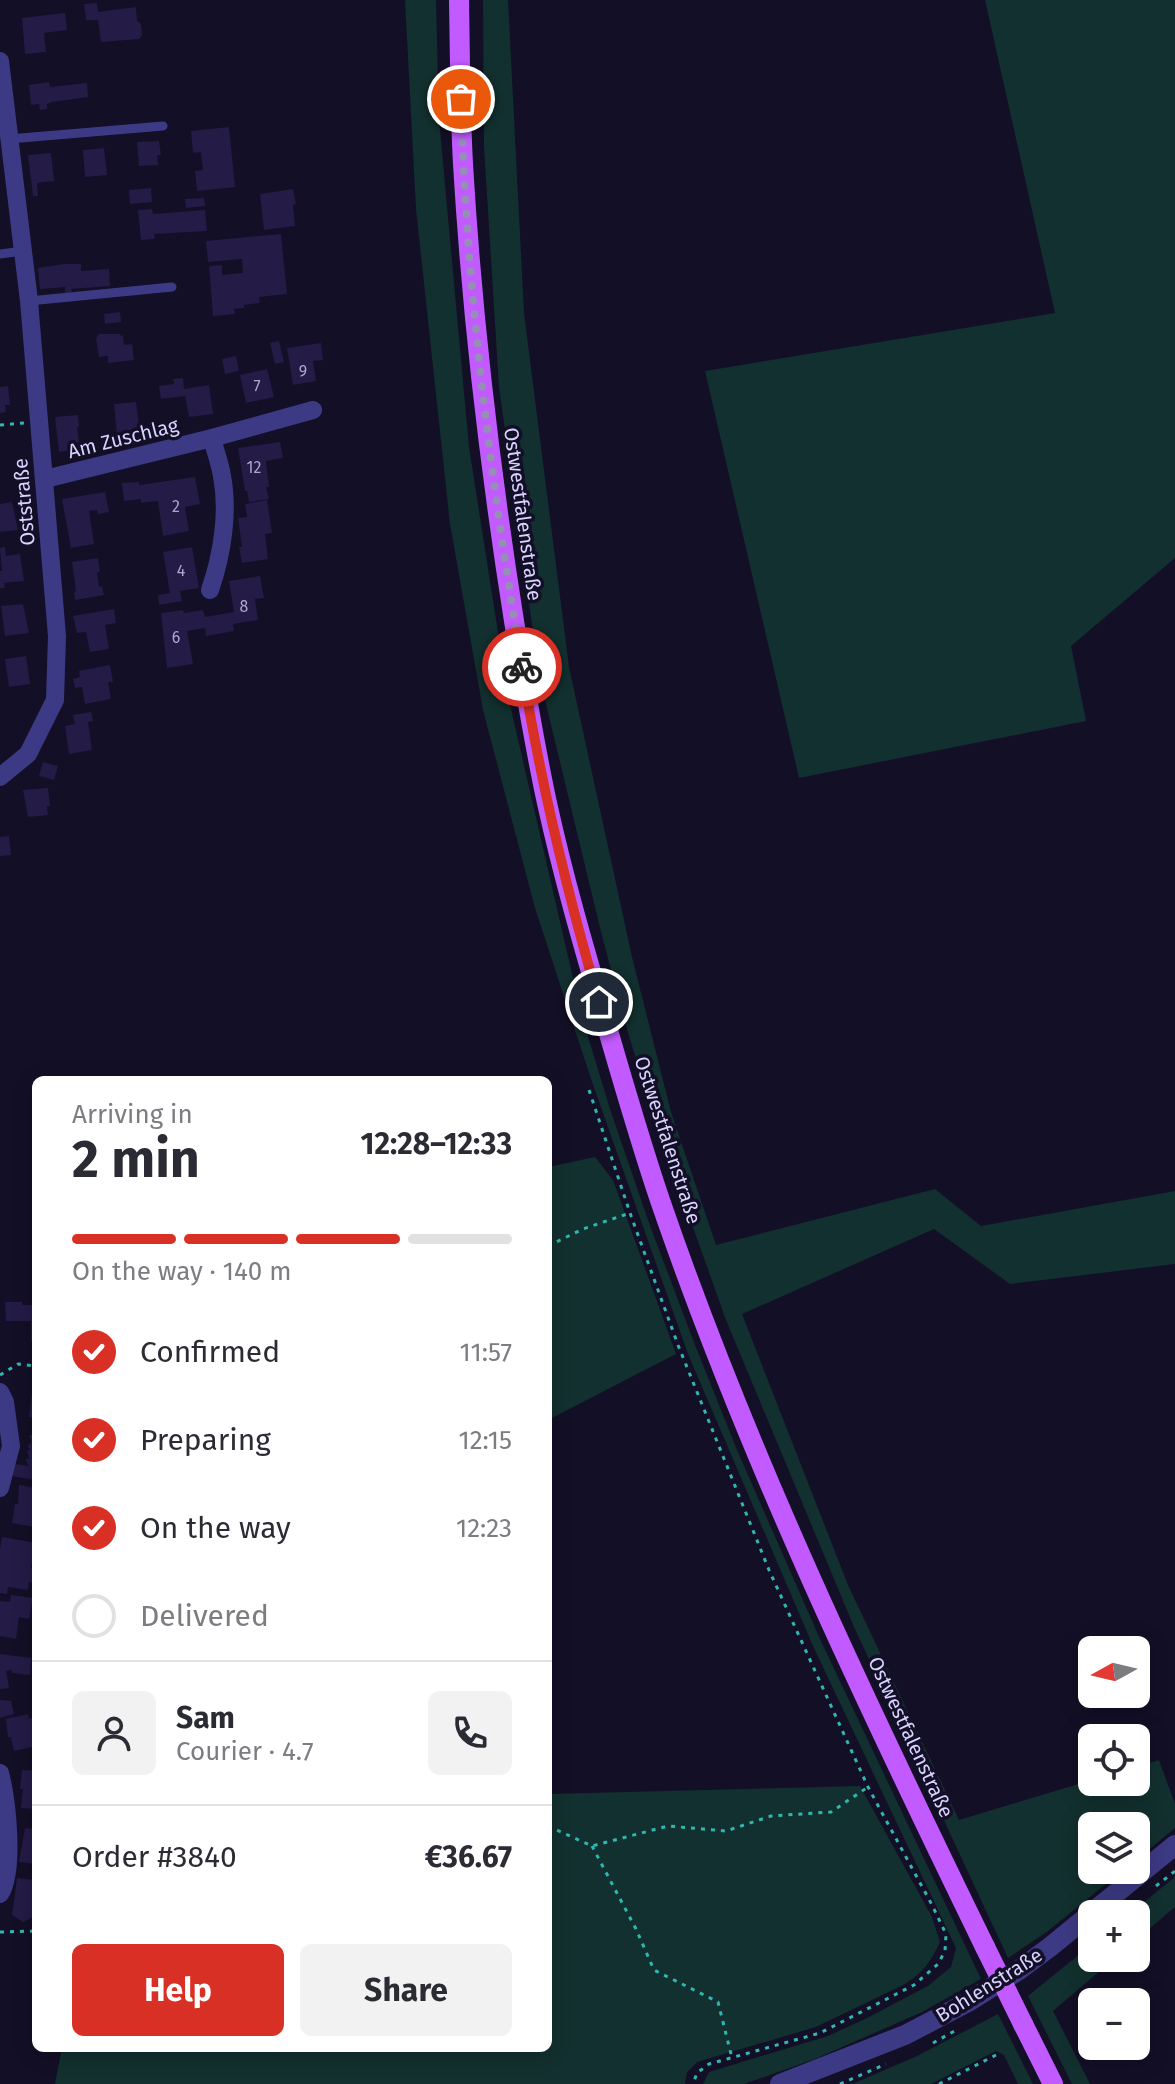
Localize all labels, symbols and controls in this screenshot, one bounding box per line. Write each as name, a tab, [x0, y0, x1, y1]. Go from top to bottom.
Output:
pin	[427, 65, 495, 133]
icon: bag	[439, 77, 483, 121]
house number: 9	[299, 362, 307, 381]
house number: 7	[253, 377, 261, 396]
street label: Am Zuschlag	[65, 413, 181, 463]
street label: Ostwestfalenstraße	[499, 426, 547, 602]
street label: Oststraße	[8, 457, 40, 547]
house number: 12	[247, 458, 261, 477]
house number: 2	[172, 497, 180, 516]
house number: 4	[177, 561, 186, 580]
house number: 8	[240, 597, 249, 616]
courier	[482, 627, 562, 707]
house number: 6	[172, 628, 180, 647]
icon: bike	[500, 645, 544, 689]
pin	[565, 968, 633, 1036]
icon: home	[577, 980, 621, 1024]
street label: Ostwestfalenstraße	[630, 1053, 706, 1227]
text: Arriving in	[72, 1099, 193, 1130]
text: 12:28–12:33	[361, 1126, 512, 1162]
text: 2 min	[72, 1128, 200, 1191]
text: On the way · 140 m	[72, 1256, 291, 1287]
icon: check	[72, 1330, 116, 1374]
text: Confirmed	[140, 1334, 280, 1370]
text: 11:57	[460, 1337, 512, 1368]
icon: check	[72, 1418, 116, 1462]
text: Preparing	[140, 1422, 271, 1458]
text: 12:15	[458, 1425, 512, 1456]
icon: check	[72, 1506, 116, 1550]
text: On the way	[140, 1510, 291, 1546]
text: 12:23	[456, 1513, 512, 1544]
text: Delivered	[140, 1598, 269, 1634]
north arrow	[1078, 1636, 1150, 1708]
map controls	[1078, 1636, 1150, 2060]
street label: Ostwestfalenstraße	[863, 1653, 959, 1821]
button: person	[72, 1691, 156, 1775]
button: phone	[428, 1691, 512, 1775]
text: Sam	[176, 1700, 235, 1736]
button: locate	[1078, 1724, 1150, 1796]
text: Courier · 4.7	[176, 1736, 314, 1767]
button: layers	[1078, 1812, 1150, 1884]
text: Order #3840	[72, 1839, 237, 1875]
text: €36.67	[425, 1839, 512, 1875]
button: +	[1078, 1900, 1150, 1972]
street label: Bohlenstraße	[931, 1943, 1047, 2027]
button: Help	[72, 1944, 284, 2036]
button: Share	[300, 1944, 512, 2036]
button: −	[1078, 1988, 1150, 2060]

